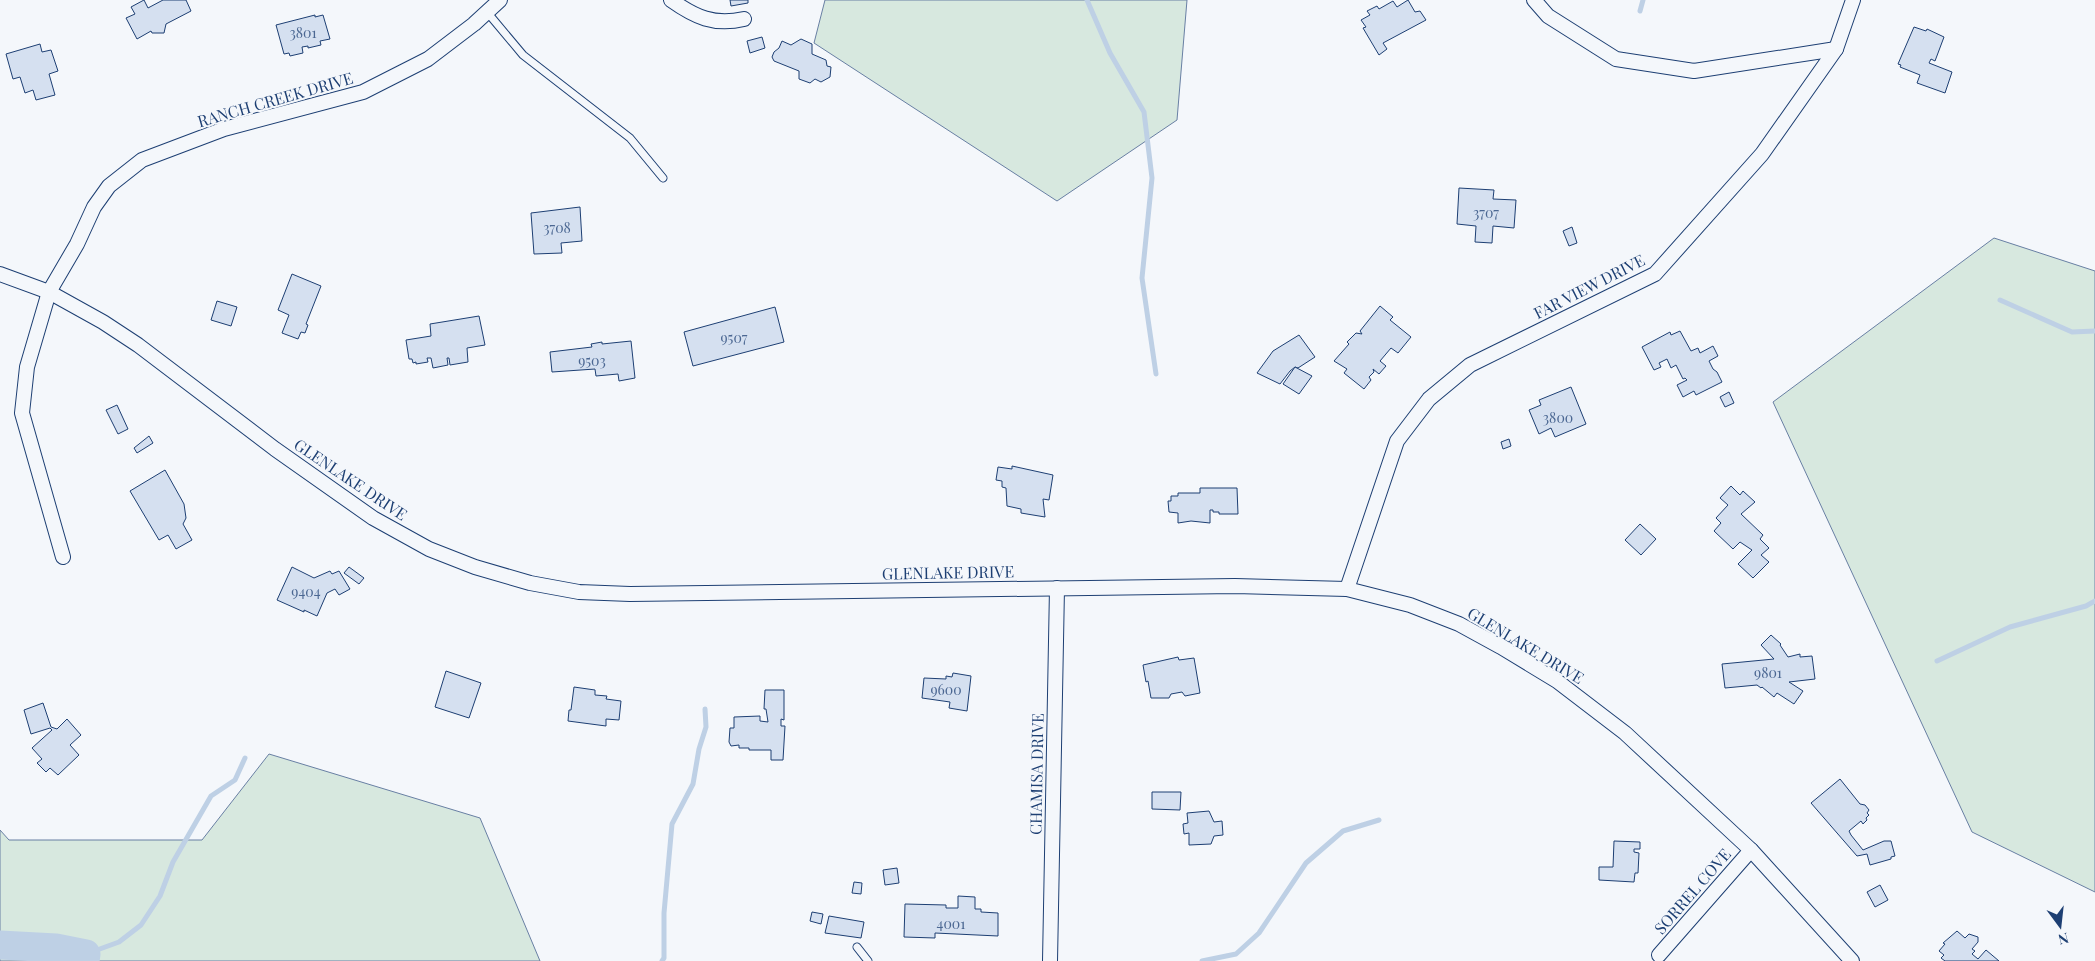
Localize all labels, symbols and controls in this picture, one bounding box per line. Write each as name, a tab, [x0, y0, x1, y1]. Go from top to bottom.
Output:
house number: 3801	[289, 23, 317, 42]
street label: RANCH CREEK DRIVE	[195, 67, 355, 131]
house number: 3707	[1473, 203, 1499, 222]
house number: 3708	[543, 218, 571, 237]
street label: FAR VIEW DRIVE	[1530, 249, 1648, 323]
house number: 9507	[720, 328, 748, 347]
house number: 9503	[578, 351, 606, 370]
house number: 3800	[1543, 408, 1573, 427]
street label: GLENLAKE DRIVE	[290, 433, 412, 525]
street label: GLENLAKE DRIVE	[882, 560, 1014, 584]
house number: 9404	[291, 582, 321, 601]
street label: GLENLAKE DRIVE	[1464, 602, 1588, 688]
house number: 9801	[1754, 663, 1782, 682]
house number: 9600	[930, 680, 962, 699]
street label: CHAMISA DRIVE	[1024, 713, 1048, 835]
street label: SORREL COVE	[1649, 844, 1735, 938]
north arrow	[2035, 901, 2085, 951]
house number: 4001	[937, 914, 965, 933]
text: N	[2056, 929, 2071, 950]

